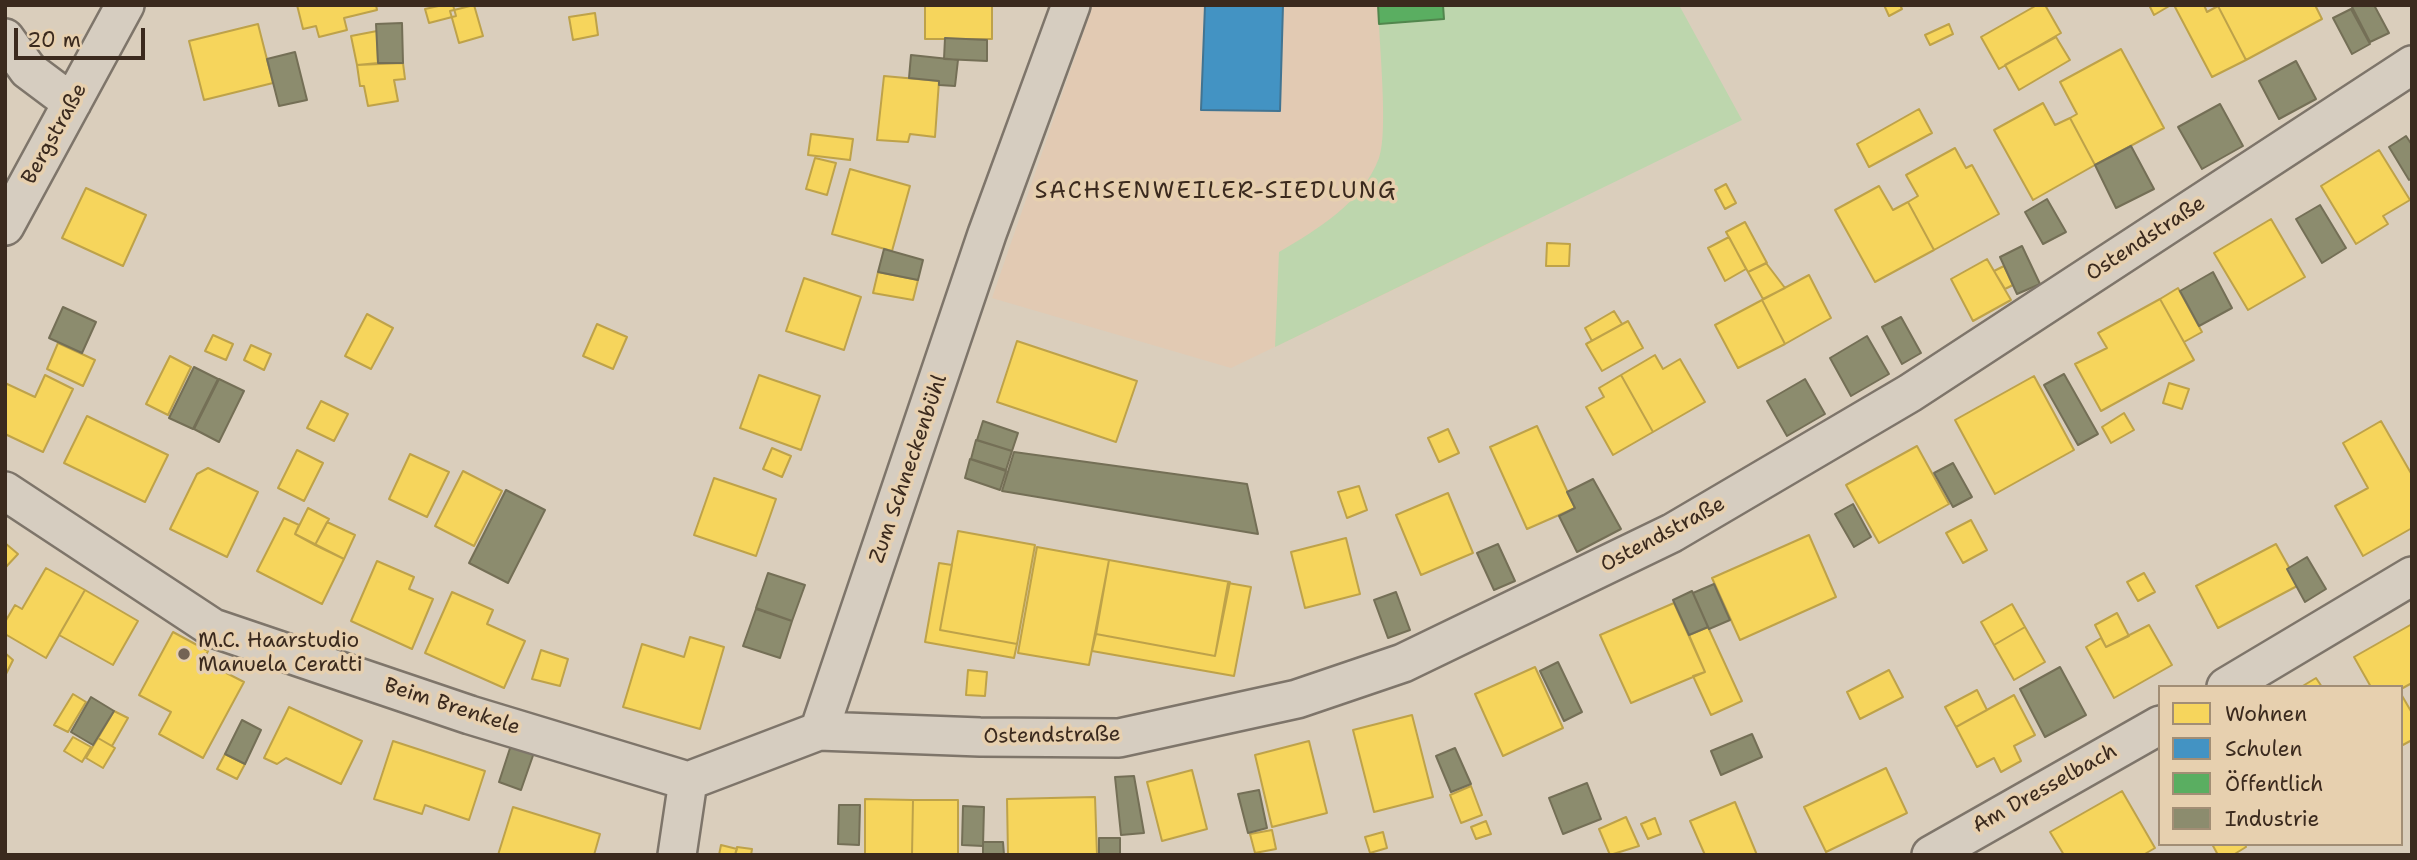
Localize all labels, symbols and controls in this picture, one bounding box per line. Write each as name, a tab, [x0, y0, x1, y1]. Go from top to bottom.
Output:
scale bar	[18, 14, 149, 58]
text: 20 m	[27, 26, 81, 54]
street label: Bergstraße	[17, 79, 93, 189]
district label: SACHSENWEILER-SIEDLUNG	[1037, 178, 1395, 206]
street label: Ostendstraße	[2082, 191, 2210, 287]
street label: Zum Schneckenbühl	[865, 371, 953, 567]
street label: Ostendstraße	[1596, 492, 1730, 578]
place label: M.C. Haarstudio Manuela Ceratti	[198, 629, 363, 679]
marker: M.C. Haarstudio Manuela Ceratti	[176, 646, 192, 662]
street label: Beim Brenkele	[381, 673, 523, 741]
legend	[2158, 685, 2403, 846]
text: Wohnen	[2225, 700, 2307, 728]
street label: Ostendstraße	[983, 722, 1121, 750]
text: Schulen	[2225, 735, 2302, 763]
street label: Am Dresselbach	[1968, 739, 2122, 839]
text: Öffentlich	[2225, 770, 2323, 798]
text: Industrie	[2225, 805, 2319, 833]

